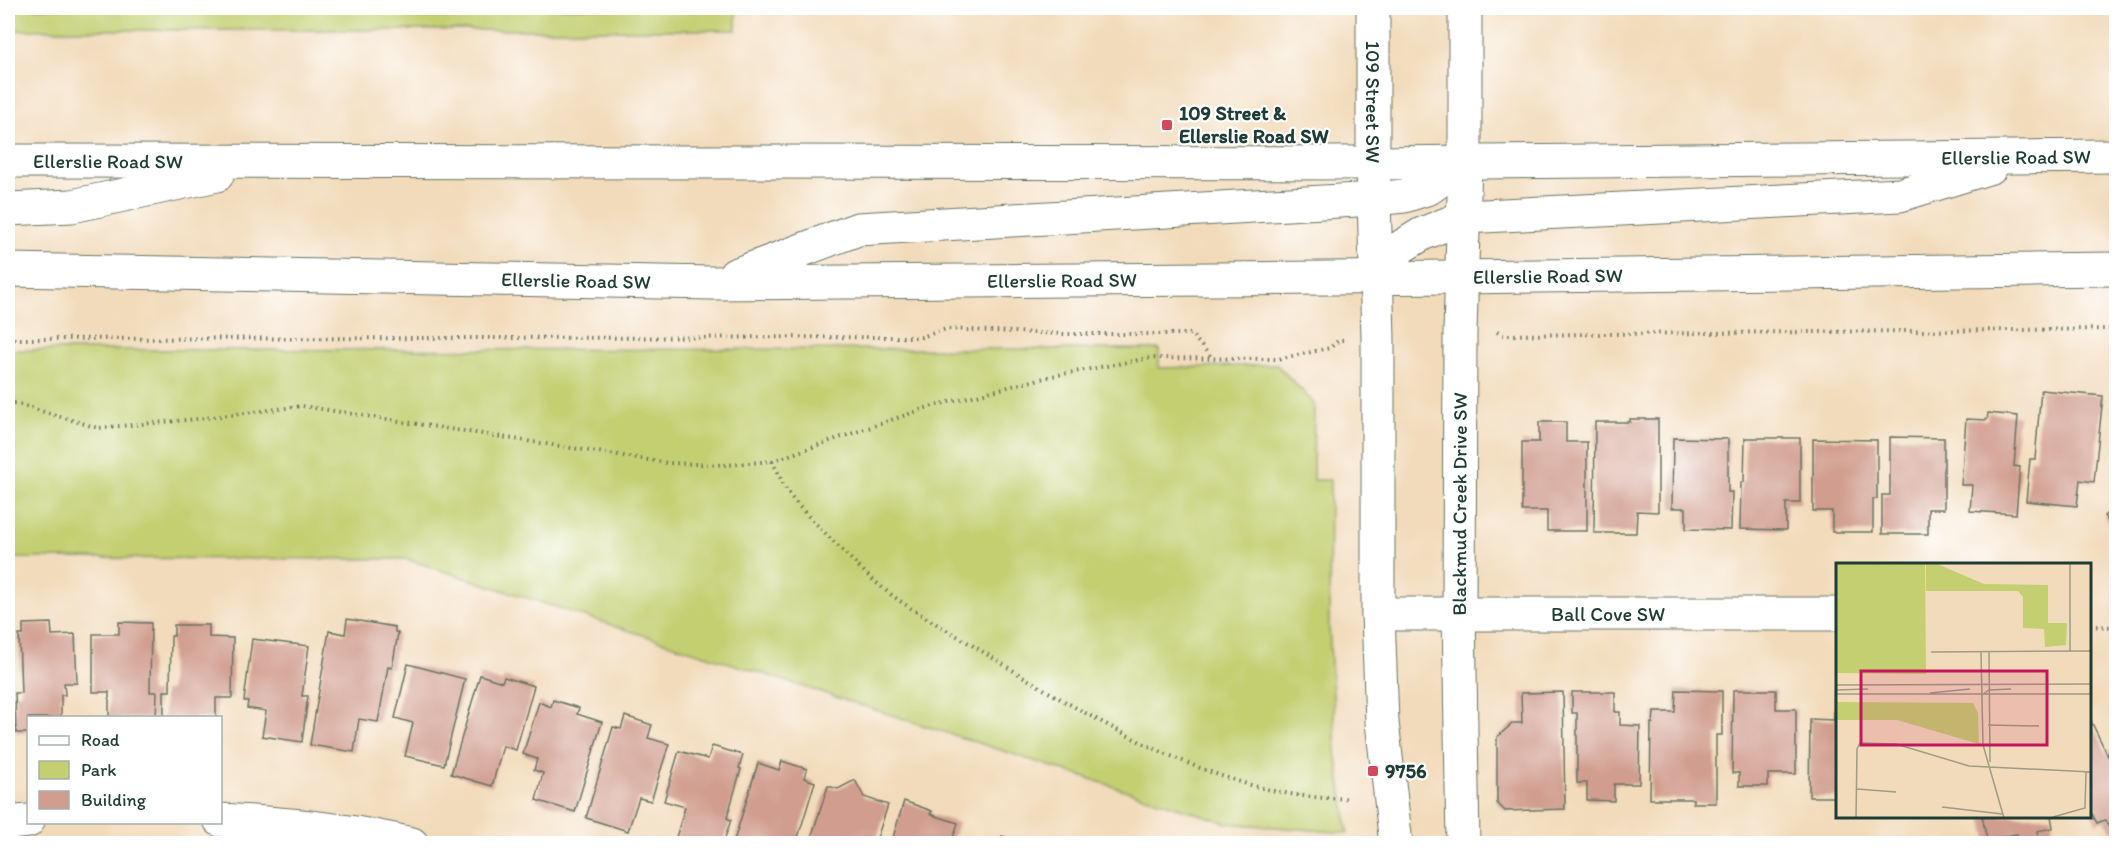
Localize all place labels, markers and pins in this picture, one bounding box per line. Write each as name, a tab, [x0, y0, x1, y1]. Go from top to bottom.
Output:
place label: 109 Street & Ellerslie Road SW	[1179, 101, 1329, 148]
marker: 109 Street & Ellerslie Road SW	[1160, 118, 1174, 132]
place label: 9756	[1385, 759, 1427, 783]
marker: 9756	[1366, 764, 1380, 778]

